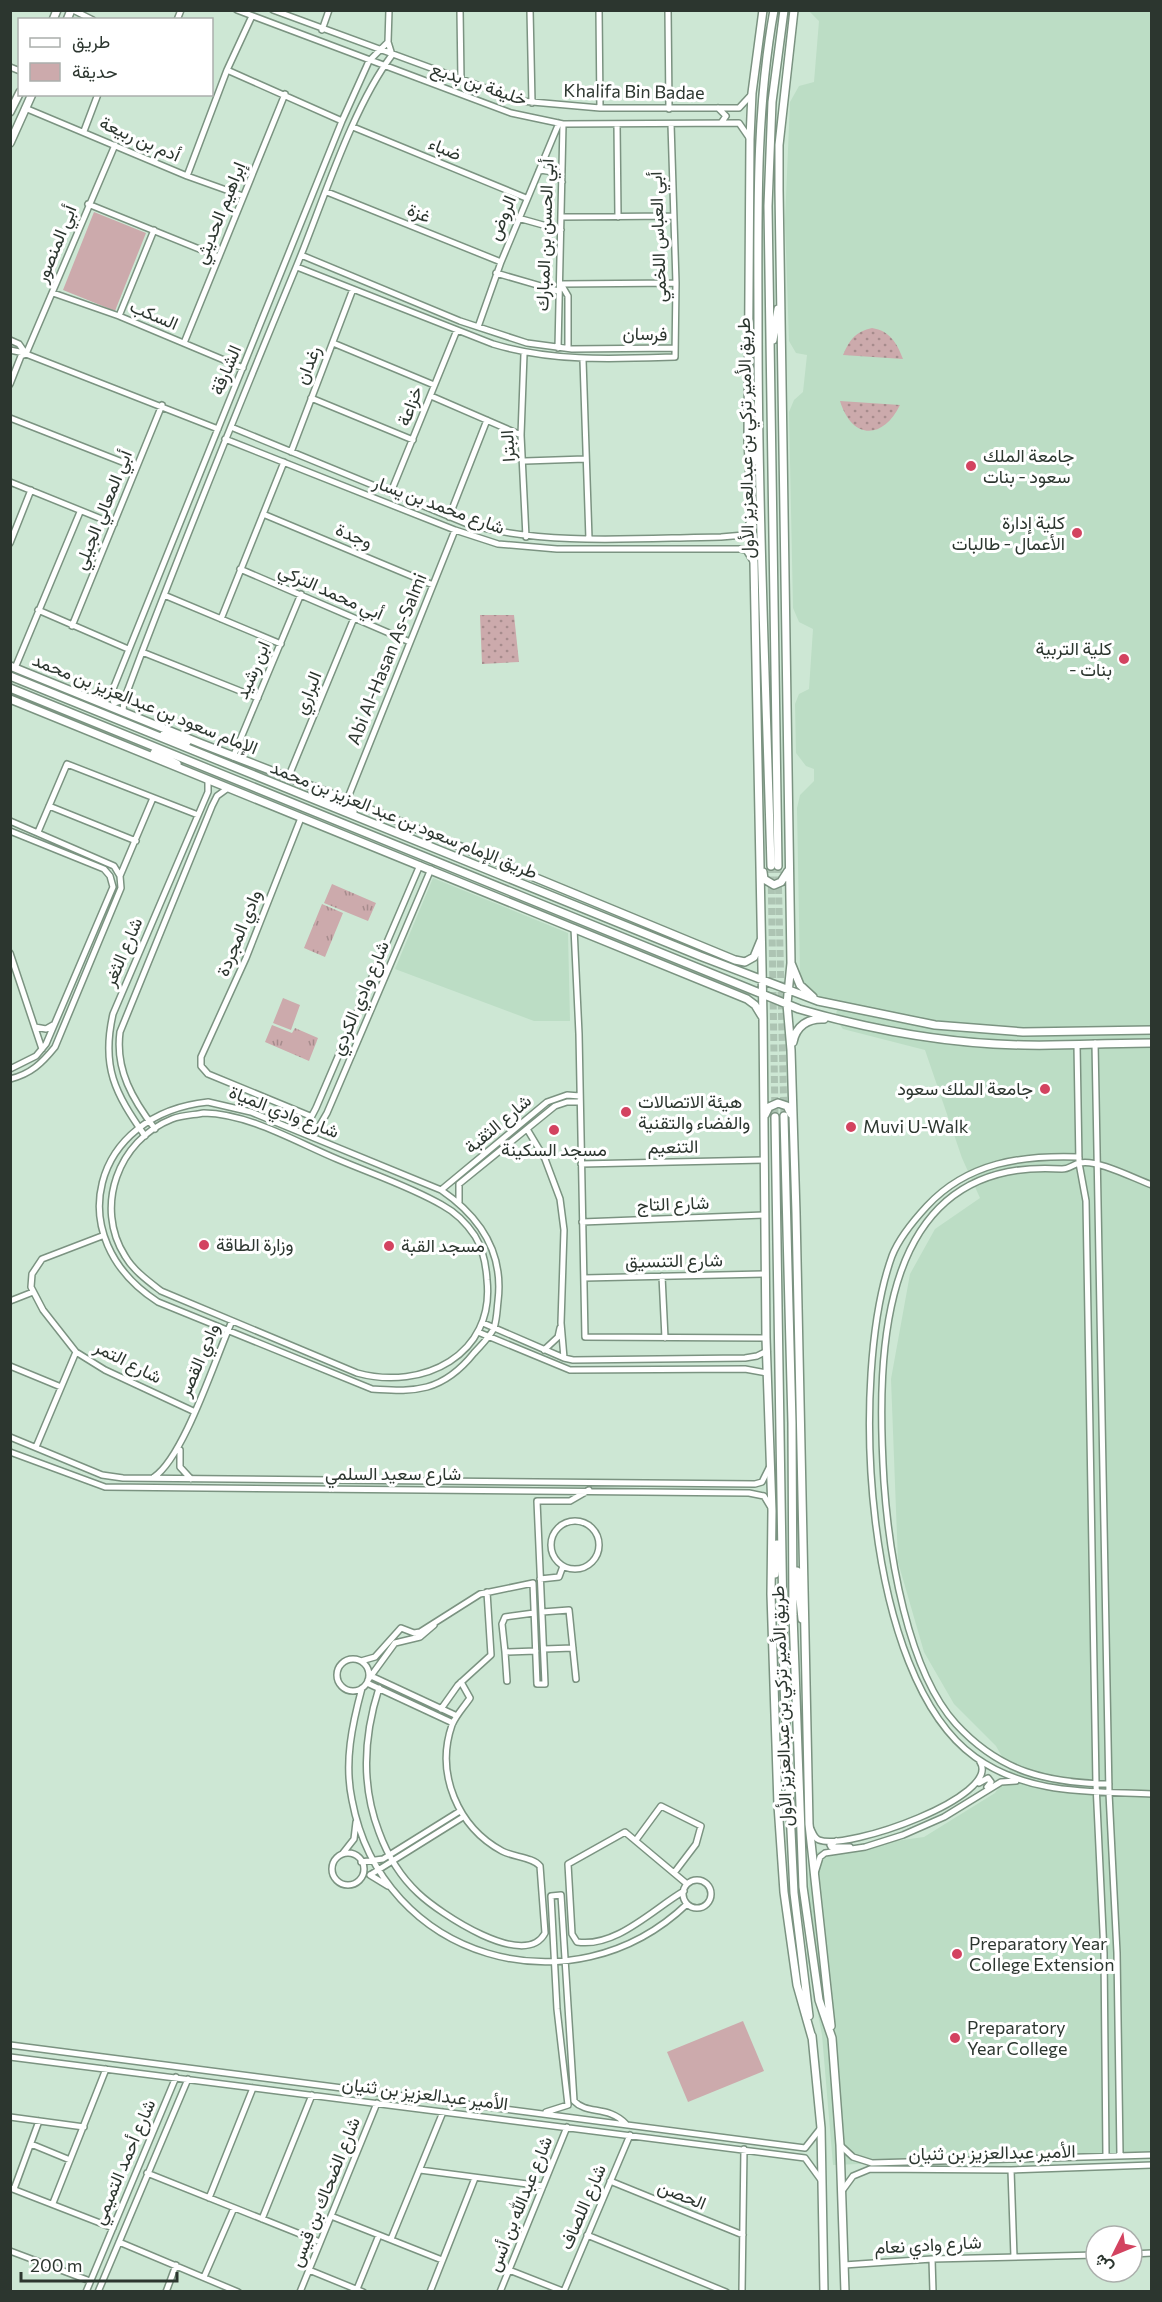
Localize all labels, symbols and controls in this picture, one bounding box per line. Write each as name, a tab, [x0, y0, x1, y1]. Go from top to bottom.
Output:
legend	[18, 18, 213, 96]
text: طريق	[72, 30, 110, 53]
street label: خليفة بن بديع	[428, 56, 530, 112]
text: حديقة	[72, 60, 118, 82]
street label: Khalifa Bin Badae	[563, 79, 705, 103]
street label: أدم بن ربيعة	[96, 111, 184, 167]
street label: ضباء	[426, 132, 465, 165]
street label: إبراهيم الحديثي	[189, 158, 254, 269]
street label: أبي الحسن بن المبارك	[530, 158, 563, 312]
street label: أبي العباس اللخمي	[644, 171, 675, 303]
street label: الروض	[482, 192, 521, 244]
street label: غزة	[404, 198, 434, 228]
street label: أبي المنصور	[29, 202, 85, 288]
street label: السكب	[127, 294, 182, 334]
street label: طريق الأمير تركي بن عبدالعزيز الأول	[732, 317, 763, 559]
street label: فرسان	[622, 321, 668, 346]
street label: الشارقة	[205, 341, 246, 398]
street label: رغدان	[289, 342, 326, 388]
street label: خزاعة	[392, 383, 428, 429]
street label: البترا	[495, 429, 520, 463]
place label: جامعة الملك سعود - بنات	[983, 444, 1074, 488]
street label: أبي المعالي الجيلي	[68, 447, 141, 574]
marker: جامعة الملك سعود - بنات	[964, 459, 978, 473]
street label: شارع محمد بن يسار	[369, 470, 508, 540]
place label: كلية إدارة الأعمال - طالبات	[952, 511, 1065, 555]
street label: وجدة	[332, 518, 376, 554]
marker: كلية إدارة الأعمال - طالبات	[1070, 526, 1084, 540]
street label: أبي محمد التركي	[274, 558, 387, 629]
street label: Abi Al-Hasan As-Salmi	[342, 570, 431, 748]
street label: ابن رشيد	[230, 637, 275, 702]
place label: كلية التربية - بنات	[1035, 637, 1112, 680]
street label: الإمام سعود بن عبدالعزيز بن محمد	[29, 648, 261, 760]
marker: كلية التربية - بنات	[1117, 652, 1131, 666]
street label: البراري	[289, 668, 330, 719]
street label: طريق الإمام سعود بن عبد العزيز بن محمد	[267, 755, 541, 885]
street label: وادي المجردة	[211, 886, 270, 981]
street label: شارع الثغر	[97, 914, 148, 991]
street label: شارع وادي الكردي	[325, 937, 398, 1060]
place label: جامعة الملك سعود	[897, 1077, 1033, 1100]
street label: شارع وادي المياة	[225, 1080, 342, 1147]
marker: جامعة الملك سعود	[1038, 1082, 1052, 1096]
street label: شارع الثقبة	[459, 1089, 537, 1159]
place label: هيئة الاتصالات والفضاء والتقنية	[638, 1090, 750, 1134]
marker: هيئة الاتصالات والفضاء والتقنية	[619, 1105, 633, 1119]
place label: Muvi U-Walk	[863, 1115, 969, 1137]
marker: Muvi U-Walk	[844, 1120, 858, 1134]
marker: مسجد السكينة	[547, 1123, 561, 1137]
street label: التنعيم	[648, 1135, 698, 1159]
place label: مسجد السكينة	[501, 1138, 607, 1160]
street label: شارع التاج	[636, 1191, 710, 1217]
place label: وزارة الطاقة	[216, 1233, 293, 1256]
place label: مسجد القبة	[401, 1234, 485, 1256]
marker: وزارة الطاقة	[197, 1238, 211, 1252]
marker: مسجد القبة	[382, 1239, 396, 1253]
street label: شارع التنسيق	[625, 1248, 723, 1274]
street label: وادي القصر	[172, 1320, 228, 1403]
street label: شارع التمر	[89, 1334, 166, 1389]
street label: شارع سعيد السلمي	[325, 1462, 461, 1489]
street label: طريق الأمير تركي بن عبدالعزيز الأول	[766, 1585, 801, 1827]
place label: Preparatory Year College Extension	[969, 1932, 1114, 1975]
marker: Preparatory Year College Extension	[950, 1947, 964, 1961]
place label: Preparatory Year College	[967, 2016, 1067, 2059]
marker: Preparatory Year College	[948, 2031, 962, 2045]
street label: الأمير عبدالعزيز بن ثنيان	[341, 2072, 509, 2115]
street label: شارع أحمد التميمي	[87, 2096, 164, 2230]
street label: شارع الضحاك بن قيس	[284, 2114, 366, 2270]
street label: شارع عبدالله بن أنس	[482, 2133, 558, 2275]
street label: الأمير عبدالعزيز بن ثنيان	[908, 2140, 1076, 2165]
street label: شارع اللصاف	[554, 2161, 612, 2253]
street label: الحصن	[655, 2174, 710, 2215]
north arrow	[1084, 2224, 1144, 2284]
street label: شارع وادي نعام	[874, 2230, 982, 2263]
scale bar	[21, 2245, 177, 2283]
text: ش	[1089, 2250, 1117, 2278]
text: 200 m	[30, 2254, 83, 2276]

